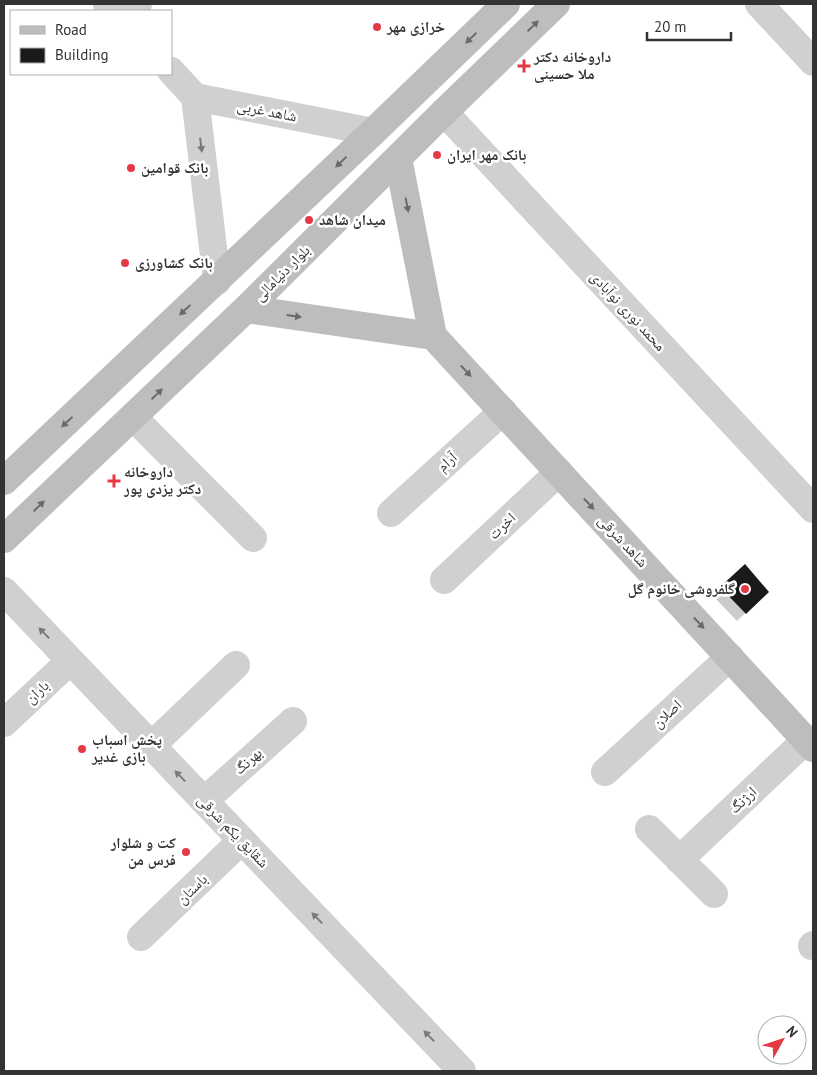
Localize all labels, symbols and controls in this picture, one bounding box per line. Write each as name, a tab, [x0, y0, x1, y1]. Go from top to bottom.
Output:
legend	[10, 10, 172, 75]
scale bar	[647, 10, 731, 42]
place label: خرازی مهر	[386, 17, 445, 36]
text: 20 m	[654, 17, 687, 36]
text: Road	[55, 20, 87, 39]
one-way arrow	[527, 20, 539, 32]
marker: خرازی مهر	[371, 21, 383, 33]
one-way arrow	[465, 31, 477, 43]
text: Building	[55, 45, 109, 64]
place label: داروخانه دکتر ملا حسینی	[533, 47, 611, 83]
marker: داروخانه دکتر ملا حسینی	[518, 60, 530, 72]
street label: شاهد غربی	[235, 95, 299, 127]
one-way arrow	[197, 137, 205, 153]
place label: بانک مهر ایران	[447, 145, 526, 164]
marker: بانک مهر ایران	[431, 149, 443, 161]
one-way arrow	[335, 156, 347, 168]
place label: بانک قوامین	[141, 158, 208, 177]
marker: بانک قوامین	[125, 162, 137, 174]
one-way arrow	[404, 198, 412, 214]
place label: میدان شاهد	[319, 210, 386, 229]
marker: میدان شاهد	[303, 214, 315, 226]
street label: بلوار دنیامالی	[250, 241, 314, 305]
place label: بانک کشاورزی	[135, 253, 213, 272]
marker: بانک کشاورزی	[119, 257, 131, 269]
street label: محمد نوری نوآبادی	[586, 267, 670, 355]
one-way arrow	[179, 304, 191, 316]
one-way arrow	[287, 312, 303, 320]
one-way arrow	[460, 365, 472, 377]
one-way arrow	[150, 388, 162, 400]
one-way arrow	[61, 416, 73, 428]
street label: آرام	[433, 447, 462, 476]
place label: داروخانه دکتر یزدی پور	[123, 462, 201, 498]
marker: داروخانه دکتر یزدی پور	[108, 475, 120, 487]
one-way arrow	[583, 497, 594, 510]
one-way arrow	[33, 500, 45, 512]
street label: اخرت	[484, 508, 519, 543]
street label: شاهد شرقی	[594, 510, 653, 572]
place label: گلفروشی خانوم گل	[628, 579, 735, 599]
marker: گلفروشی خانوم گل	[739, 583, 751, 595]
one-way arrow	[693, 617, 705, 629]
one-way arrow	[38, 627, 50, 639]
street label: باران	[21, 676, 53, 708]
street label: اصلان	[648, 695, 686, 733]
place label: پخش اسباب بازی غدیر	[91, 730, 162, 766]
marker: پخش اسباب بازی غدیر	[76, 743, 88, 755]
street label: بهرنگ	[230, 743, 266, 778]
one-way arrow	[174, 770, 186, 782]
street label: ارژنگ	[725, 782, 760, 817]
street label: شقایق یکم شرقی	[193, 790, 273, 872]
place label: کت و شلوار فرس من	[110, 833, 176, 869]
marker: کت و شلوار فرس من	[180, 846, 192, 858]
street label: باستان	[172, 869, 212, 909]
one-way arrow	[311, 913, 323, 925]
north arrow	[757, 1015, 807, 1065]
text: N	[782, 1022, 802, 1041]
one-way arrow	[423, 1030, 435, 1042]

